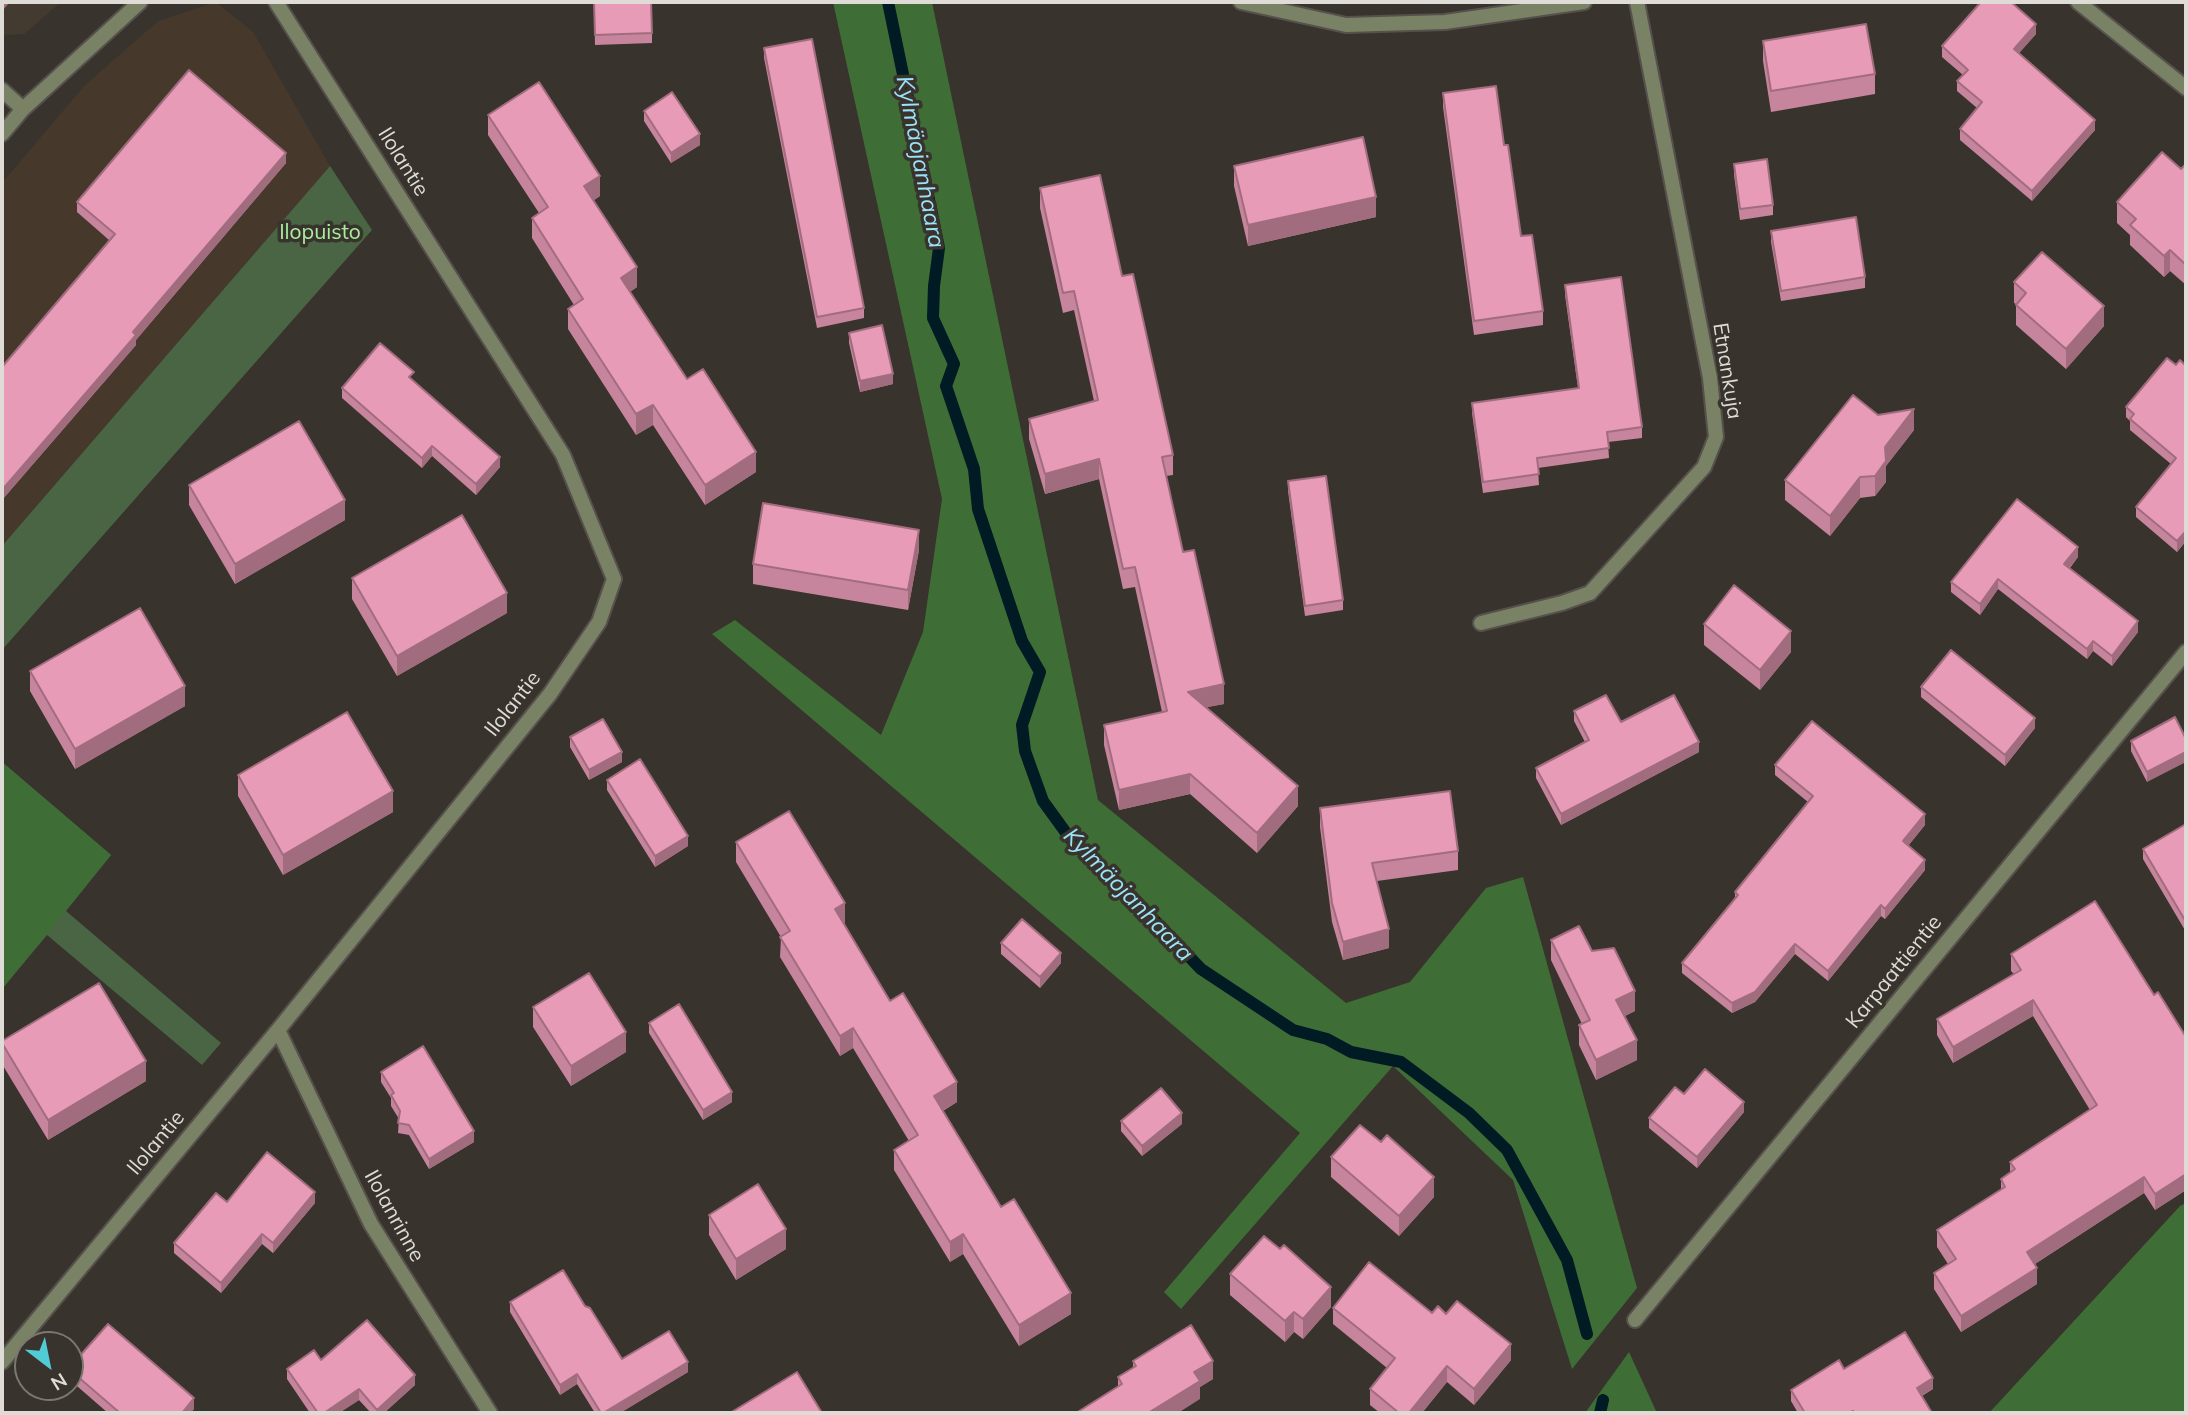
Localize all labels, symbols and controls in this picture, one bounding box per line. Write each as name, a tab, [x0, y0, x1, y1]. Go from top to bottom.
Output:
water label: Kylmäojanhaara	[890, 74, 950, 250]
street label: Ilolantie	[372, 123, 434, 201]
park label: Ilopuisto	[279, 220, 361, 246]
street label: Etnankuja	[1707, 321, 1747, 421]
street label: Ilolantie	[480, 666, 546, 742]
water label: Kylmäojanhaara	[1057, 823, 1199, 967]
street label: Karpaattientie	[1841, 910, 1947, 1034]
street label: Ilolantie	[122, 1106, 190, 1180]
street label: Ilolanrinne	[358, 1166, 430, 1266]
north arrow	[14, 1331, 84, 1401]
text: N	[47, 1368, 72, 1396]

